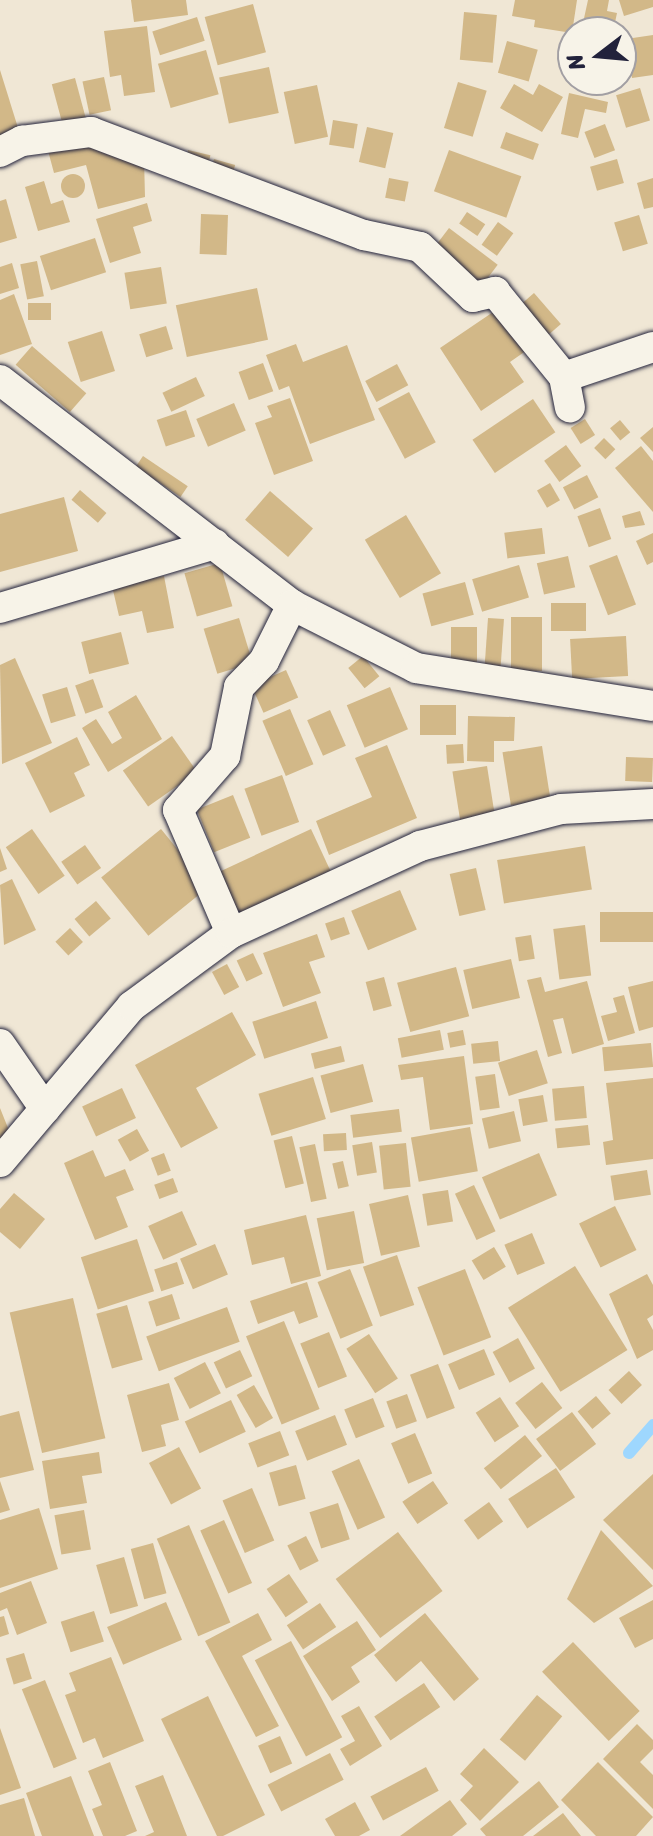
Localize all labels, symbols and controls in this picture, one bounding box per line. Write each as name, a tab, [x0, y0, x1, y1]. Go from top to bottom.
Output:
north arrow	[557, 16, 637, 96]
text: N	[555, 49, 596, 75]

